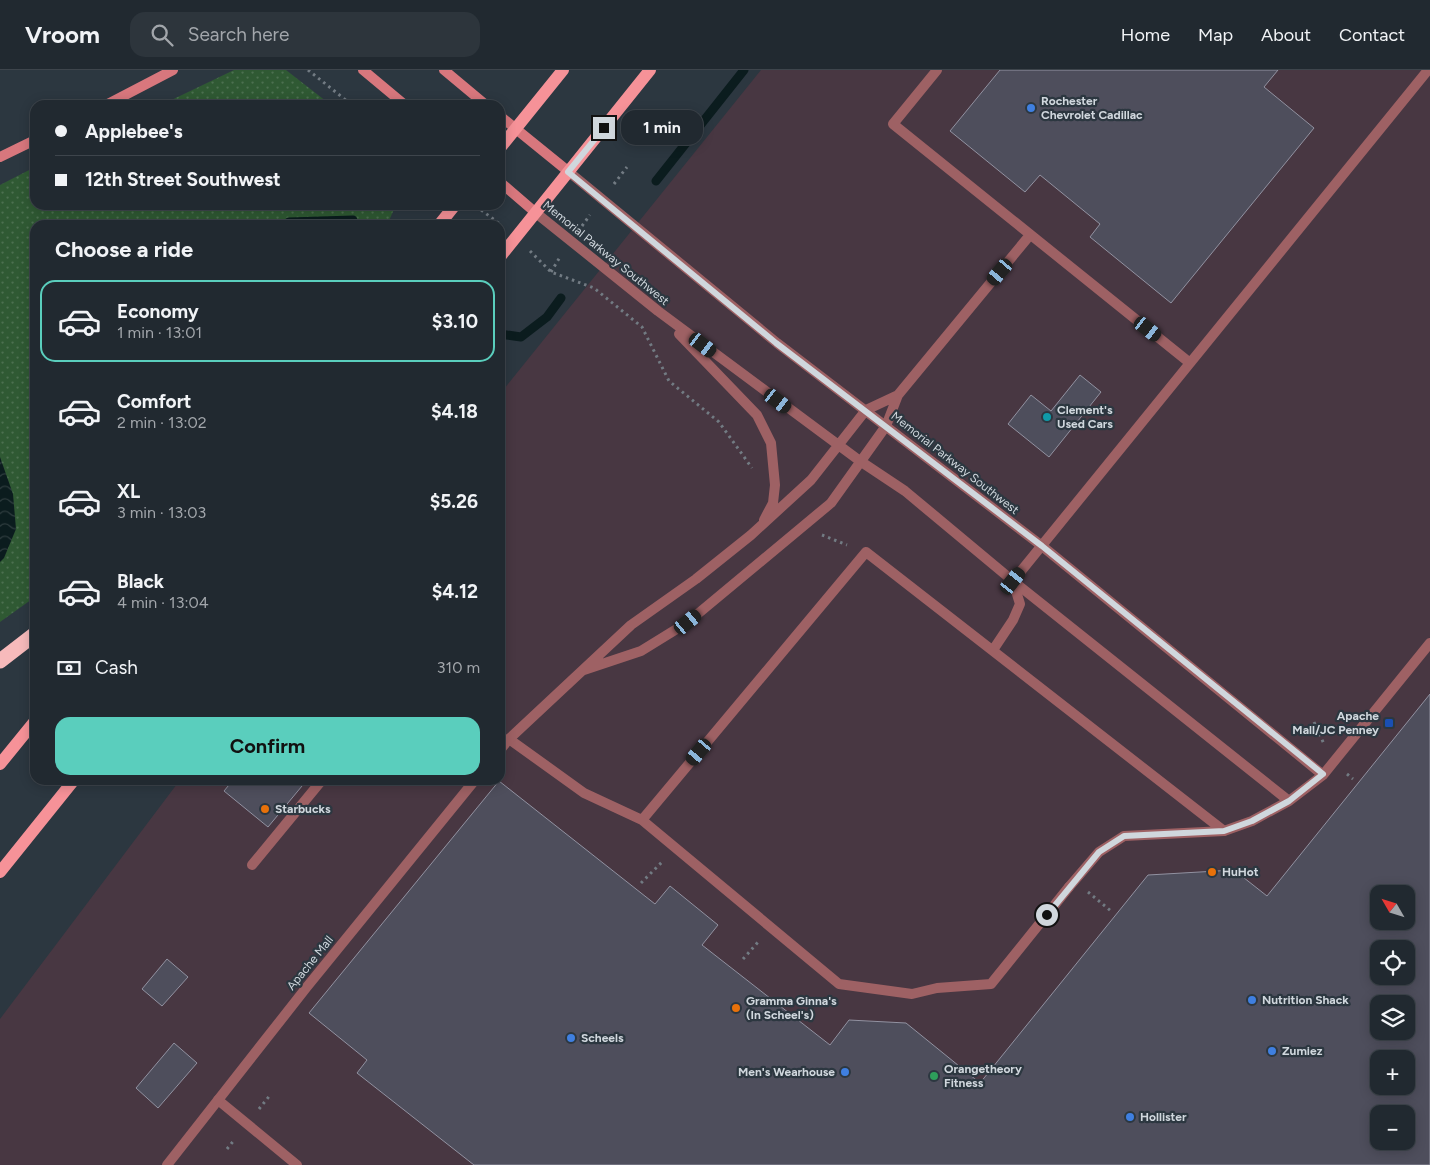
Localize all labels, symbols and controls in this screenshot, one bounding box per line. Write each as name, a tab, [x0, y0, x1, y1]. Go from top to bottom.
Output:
search box	[130, 12, 480, 57]
text: Vroom	[25, 20, 100, 49]
icon: search	[148, 21, 176, 49]
text: Search here	[188, 23, 289, 46]
text: Home	[1121, 24, 1170, 46]
text: Map	[1198, 24, 1233, 46]
text: About	[1261, 24, 1311, 46]
text: Contact	[1339, 24, 1405, 46]
place label: Rochester Chevrolet Cadillac	[1041, 94, 1143, 122]
marker: Rochester Chevrolet Cadillac	[1025, 102, 1037, 114]
callout: 1 min	[622, 110, 704, 146]
route end	[593, 117, 615, 139]
text: 1 min	[643, 118, 681, 137]
text: Applebee's	[85, 120, 183, 143]
text: 12th Street Southwest	[85, 168, 281, 191]
street label: Memorial Parkway Southwest	[540, 198, 672, 308]
text: Choose a ride	[55, 236, 193, 263]
car	[984, 256, 1015, 288]
icon: car	[57, 299, 102, 344]
text: Economy	[117, 300, 199, 323]
text: $3.10	[432, 310, 478, 333]
car	[1131, 314, 1164, 344]
text: 1 min · 13:01	[117, 323, 202, 342]
car	[686, 330, 719, 360]
car	[761, 386, 794, 416]
icon: car	[57, 389, 102, 434]
text: Comfort	[117, 390, 192, 413]
text: $4.18	[431, 400, 478, 423]
place label: Clement's Used Cars	[1057, 403, 1113, 431]
street label: Memorial Parkway Southwest	[888, 409, 1022, 517]
marker: Clement's Used Cars	[1041, 411, 1053, 423]
text: 2 min · 13:02	[117, 413, 207, 432]
icon: car	[57, 479, 102, 524]
text: XL	[117, 480, 140, 503]
text: $5.26	[430, 490, 478, 513]
text: 3 min · 13:03	[117, 503, 206, 522]
car	[997, 565, 1028, 597]
icon: car	[57, 569, 102, 614]
text: Black	[117, 570, 164, 593]
text: $4.12	[432, 580, 478, 603]
text: 4 min · 13:04	[117, 593, 209, 612]
car	[671, 607, 704, 637]
icon: cash	[55, 654, 83, 682]
text: Cash	[95, 656, 138, 679]
text: 310 m	[437, 658, 480, 677]
place label: Apache Mall/JC Penney	[1292, 709, 1379, 737]
button: Confirm	[55, 717, 480, 775]
marker: Apache Mall/JC Penney	[1383, 717, 1395, 729]
car	[683, 736, 714, 768]
place label: Starbucks	[275, 802, 331, 816]
marker: Starbucks	[259, 803, 271, 815]
place label: HuHot	[1222, 865, 1259, 879]
marker: HuHot	[1206, 866, 1218, 878]
north arrow	[1370, 885, 1415, 930]
map controls	[1370, 885, 1415, 1150]
route start	[1036, 904, 1058, 926]
street label: Apache Mall	[284, 933, 336, 993]
button: locate	[1370, 940, 1415, 985]
place label: Nutrition Shack	[1262, 993, 1349, 1007]
place label: Gramma Ginna's (In Scheel's)	[746, 994, 837, 1022]
marker: Nutrition Shack	[1246, 994, 1258, 1006]
button: layers	[1370, 995, 1415, 1040]
marker: Gramma Ginna's (In Scheel's)	[730, 1002, 742, 1014]
place label: Scheels	[581, 1031, 624, 1045]
marker: Scheels	[565, 1032, 577, 1044]
place label: Zumiez	[1282, 1044, 1323, 1058]
marker: Zumiez	[1266, 1045, 1278, 1057]
button: +	[1370, 1050, 1415, 1095]
place label: Orangetheory Fitness	[944, 1062, 1022, 1090]
place label: Men's Wearhouse	[738, 1065, 835, 1079]
marker: Men's Wearhouse	[839, 1066, 851, 1078]
marker: Orangetheory Fitness	[928, 1070, 940, 1082]
button: −	[1370, 1105, 1415, 1150]
place label: Hollister	[1140, 1110, 1187, 1124]
marker: Hollister	[1124, 1111, 1136, 1123]

